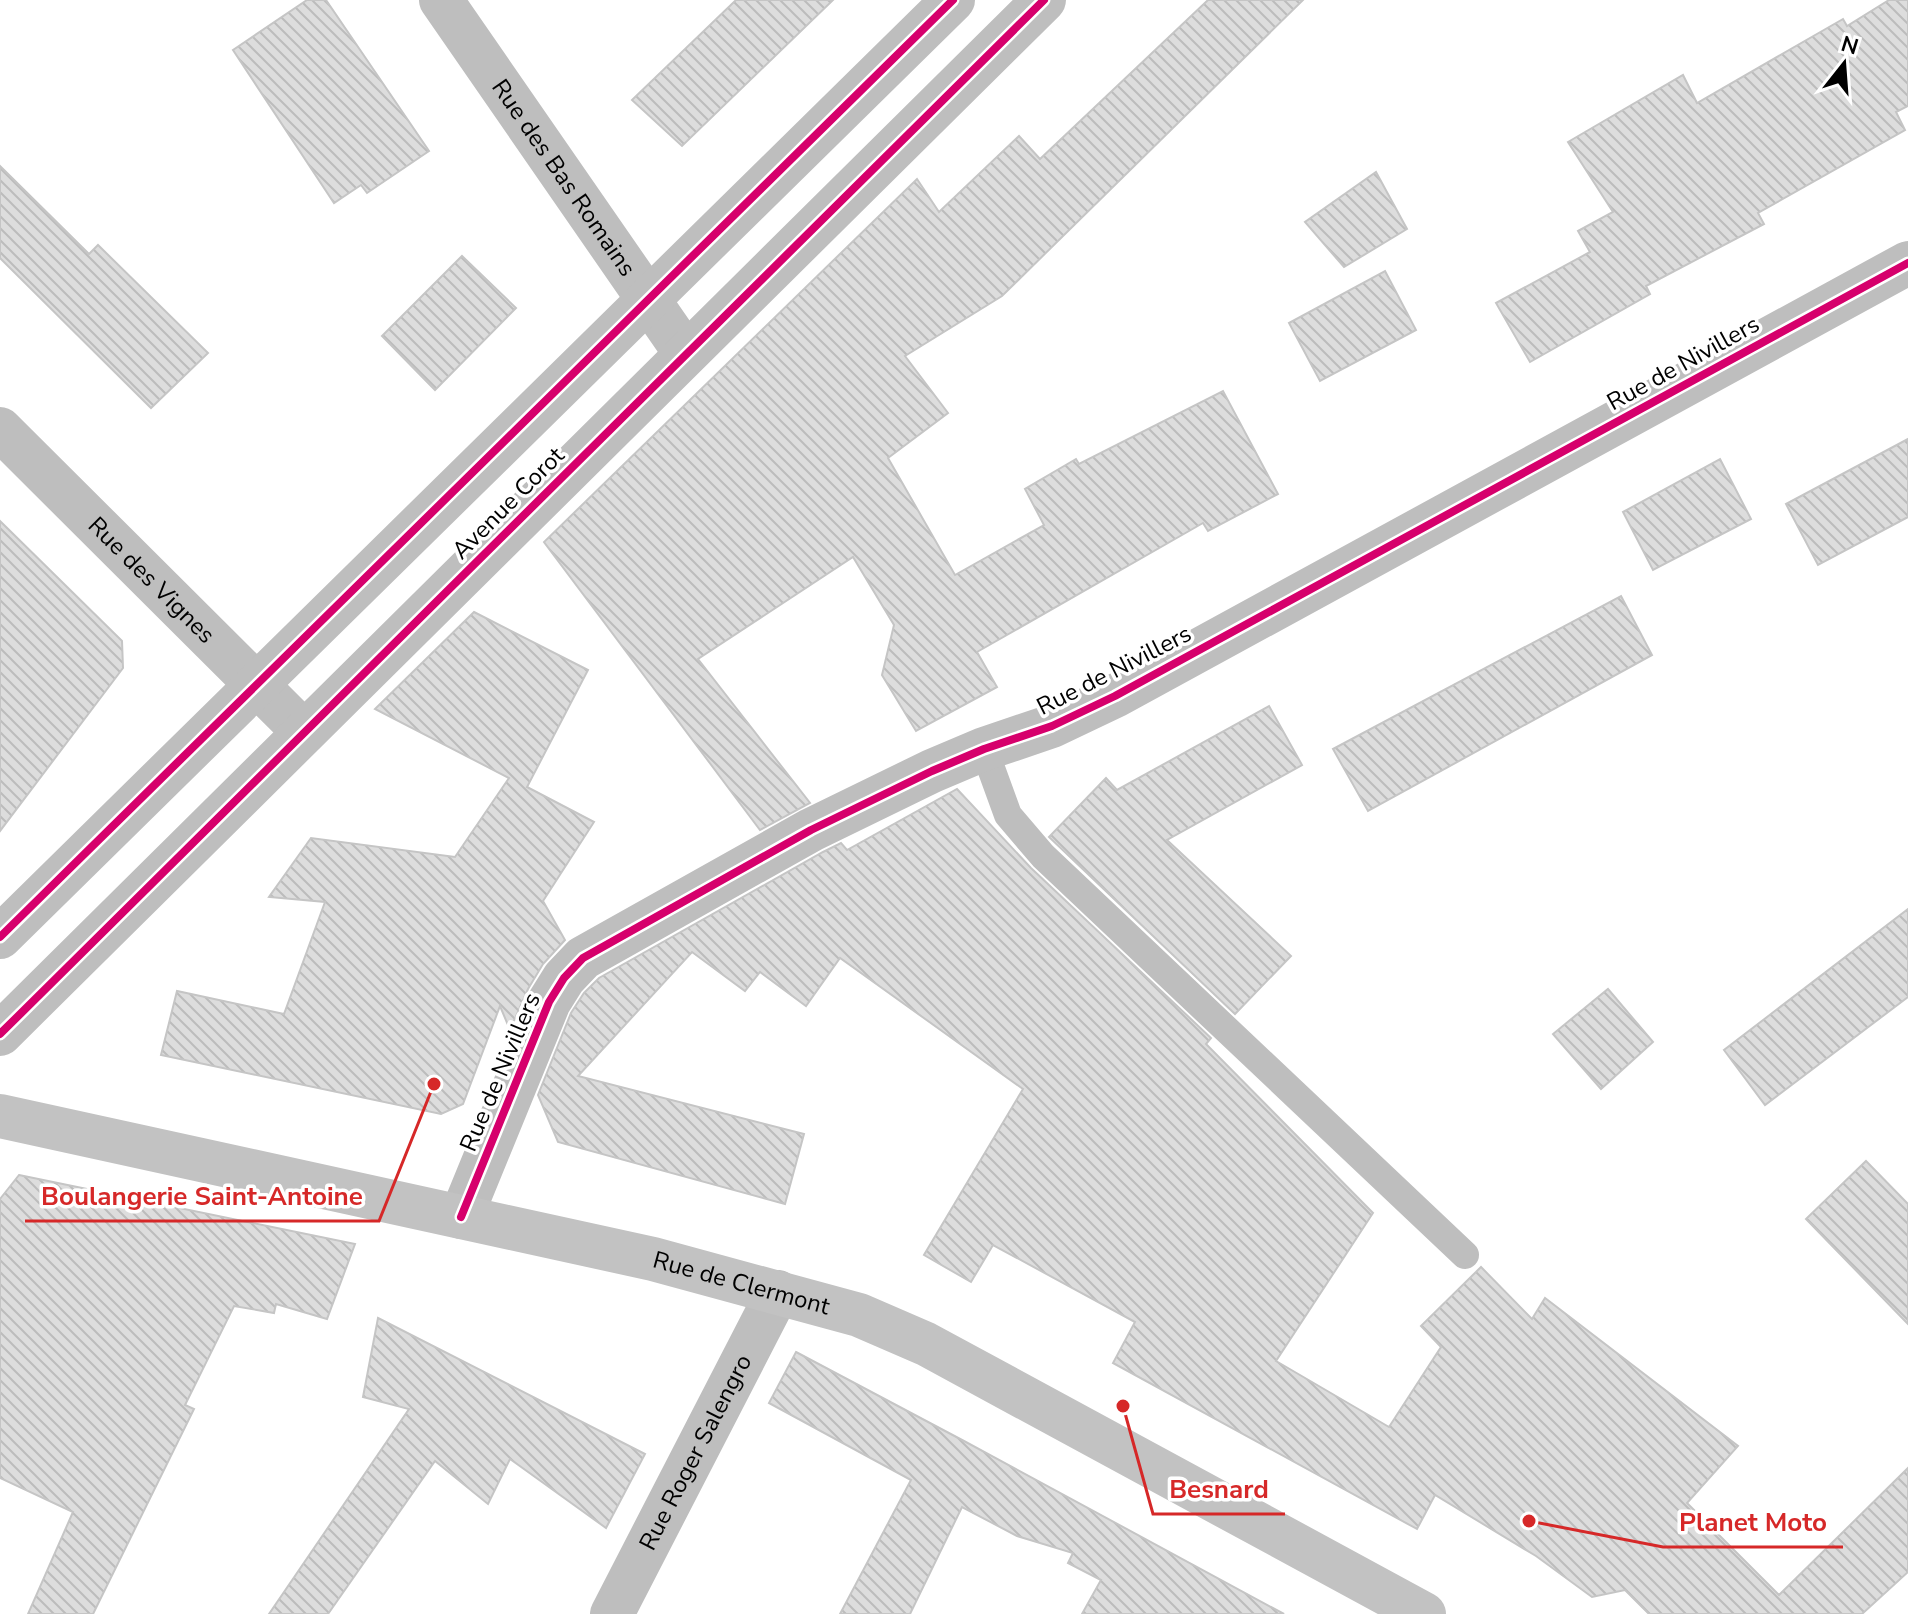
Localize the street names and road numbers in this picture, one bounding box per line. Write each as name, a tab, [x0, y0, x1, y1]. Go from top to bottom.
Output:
street label: Rue des Bas Romains	[485, 73, 643, 282]
street label: Rue de Nivillers	[1601, 308, 1765, 418]
street label: Avenue Corot	[445, 439, 572, 566]
street label: Rue des Vignes	[81, 510, 222, 650]
street label: Rue de Nivillers	[1031, 617, 1197, 723]
street label: Rue de Nivillers	[452, 988, 548, 1156]
street label: Rue de Clermont	[649, 1244, 834, 1322]
street label: Rue Roger Salengro	[632, 1349, 759, 1556]

